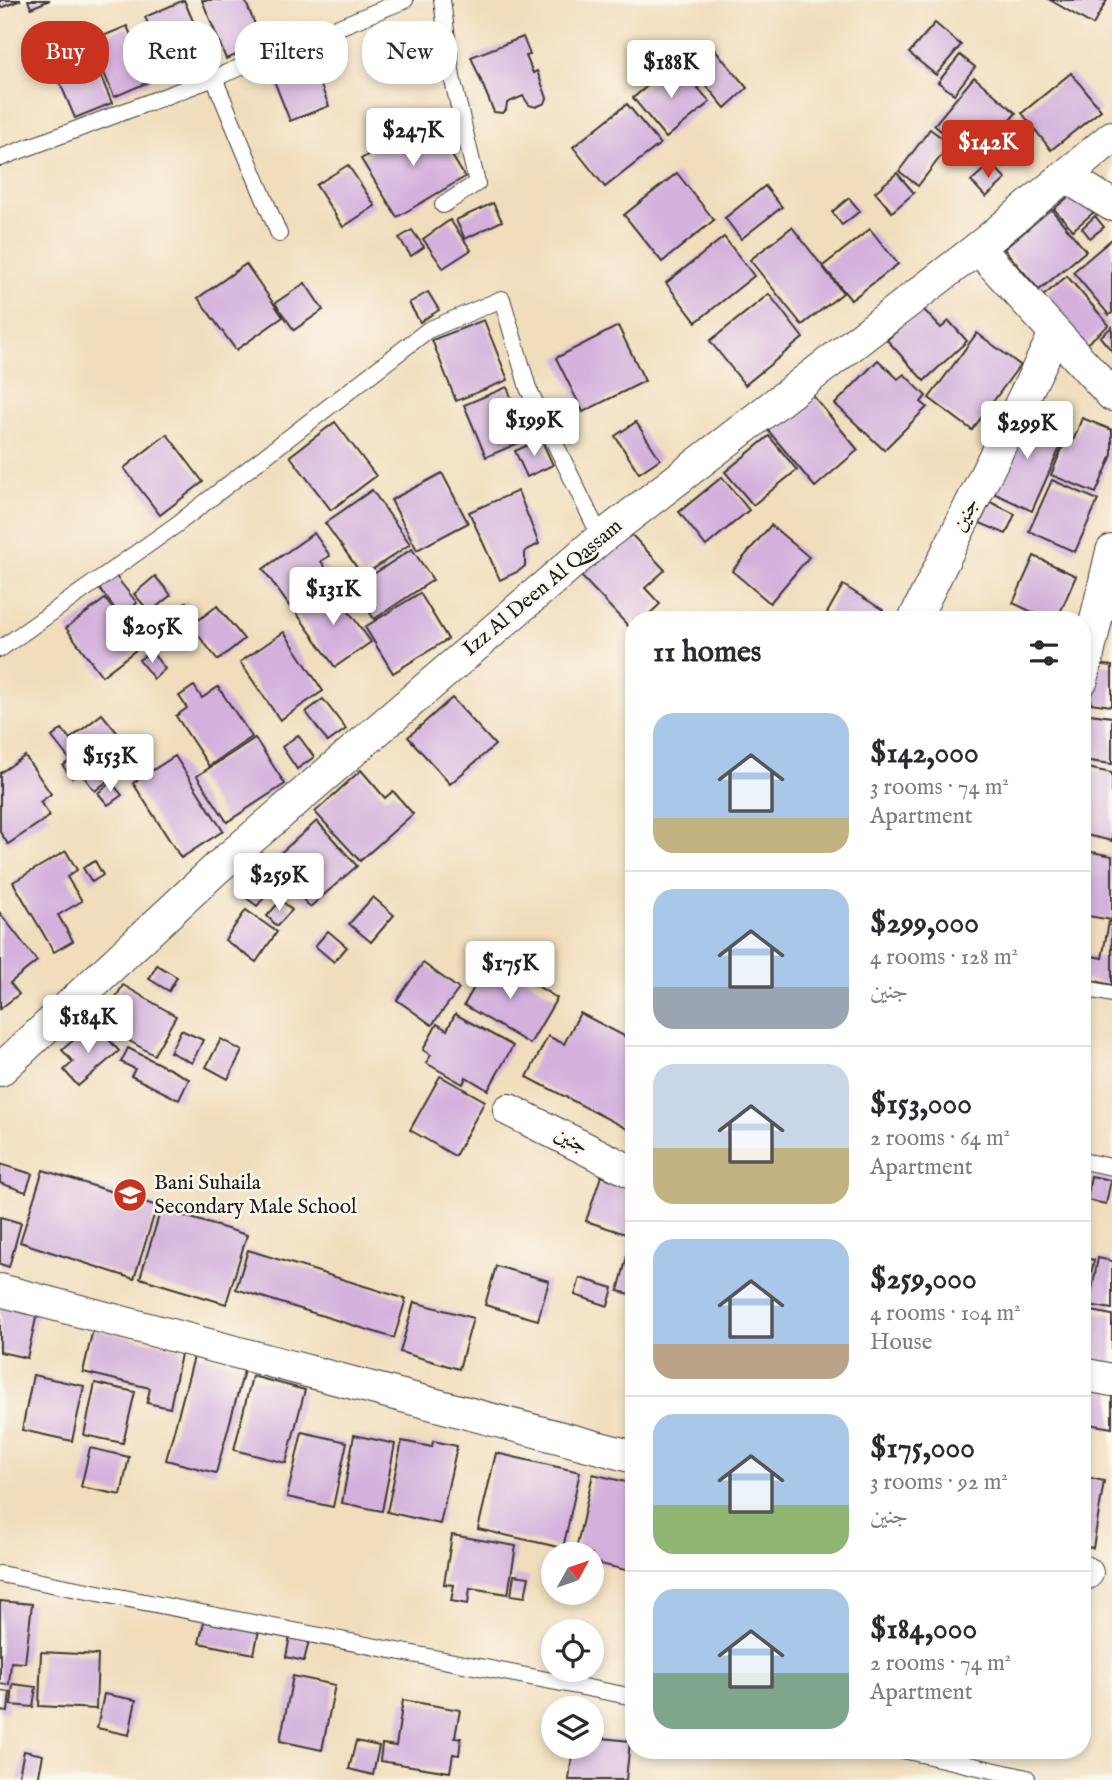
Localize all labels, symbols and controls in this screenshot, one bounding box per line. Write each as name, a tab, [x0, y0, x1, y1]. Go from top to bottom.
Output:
chip: Buy	[21, 21, 109, 84]
chip: Rent	[123, 21, 221, 84]
chip: Filters	[235, 21, 348, 84]
chip: New	[362, 21, 457, 84]
pin: $188K	[622, 41, 720, 100]
text: $188K	[643, 48, 699, 77]
pin: $247K	[364, 108, 462, 168]
text: $247K	[382, 116, 444, 145]
pin: $142K	[939, 120, 1037, 180]
text: $142K	[958, 128, 1018, 157]
pin: $199K	[485, 398, 583, 458]
pin: $299K	[978, 402, 1076, 461]
text: $199K	[505, 406, 563, 435]
text: $299K	[997, 409, 1057, 438]
street label: جنين	[946, 493, 986, 537]
street label: Izz Al Deen Al Qassam	[458, 513, 628, 663]
pin: $131K	[284, 568, 382, 627]
text: $131K	[305, 575, 361, 604]
pin: $205K	[103, 606, 201, 665]
text: $205K	[122, 613, 182, 642]
text: 11 homes	[653, 634, 761, 672]
icon: filters	[1025, 634, 1063, 672]
pin: $153K	[61, 734, 159, 794]
text: $142,000	[870, 735, 979, 773]
icon: home	[709, 741, 793, 825]
text: $153K	[83, 742, 137, 771]
text: 3 rooms · 74 m²	[870, 773, 1009, 802]
text: Apartment	[870, 802, 973, 831]
pin: $259K	[230, 853, 328, 913]
text: $259K	[250, 861, 308, 890]
text: $299,000	[870, 905, 979, 943]
icon: home	[709, 917, 793, 1001]
pin: $175K	[461, 942, 559, 1001]
text: 4 rooms · 128 m²	[870, 943, 1018, 972]
text: $175K	[481, 949, 539, 978]
text: جنين	[870, 977, 908, 1006]
pin: $184K	[39, 996, 137, 1055]
text: $184K	[59, 1003, 117, 1032]
text: $153,000	[870, 1086, 972, 1124]
icon: home	[709, 1092, 793, 1176]
street label: جنين	[549, 1121, 593, 1161]
text: 2 rooms · 64 m²	[870, 1124, 1010, 1153]
text: Apartment	[870, 1153, 973, 1182]
place label: Bani Suhaila Secondary Male School	[154, 1170, 357, 1221]
school or university icon: Bani Suhaila Secondary Male School	[111, 1176, 149, 1214]
text: $259,000	[870, 1261, 977, 1299]
icon: home	[709, 1267, 793, 1351]
text: 4 rooms · 104 m²	[870, 1299, 1021, 1328]
text: House	[870, 1328, 932, 1357]
text: $175,000	[870, 1430, 975, 1468]
icon: home	[709, 1442, 793, 1526]
text: 3 rooms · 92 m²	[870, 1468, 1008, 1497]
text: جنين	[870, 1502, 908, 1531]
north arrow	[541, 1542, 604, 1605]
map controls	[541, 1542, 604, 1759]
text: $184,000	[870, 1611, 977, 1649]
icon: home	[709, 1617, 793, 1701]
button: locate	[541, 1619, 604, 1682]
text: 2 rooms · 74 m²	[870, 1649, 1011, 1678]
text: Apartment	[870, 1678, 973, 1707]
button: layers	[541, 1696, 604, 1759]

